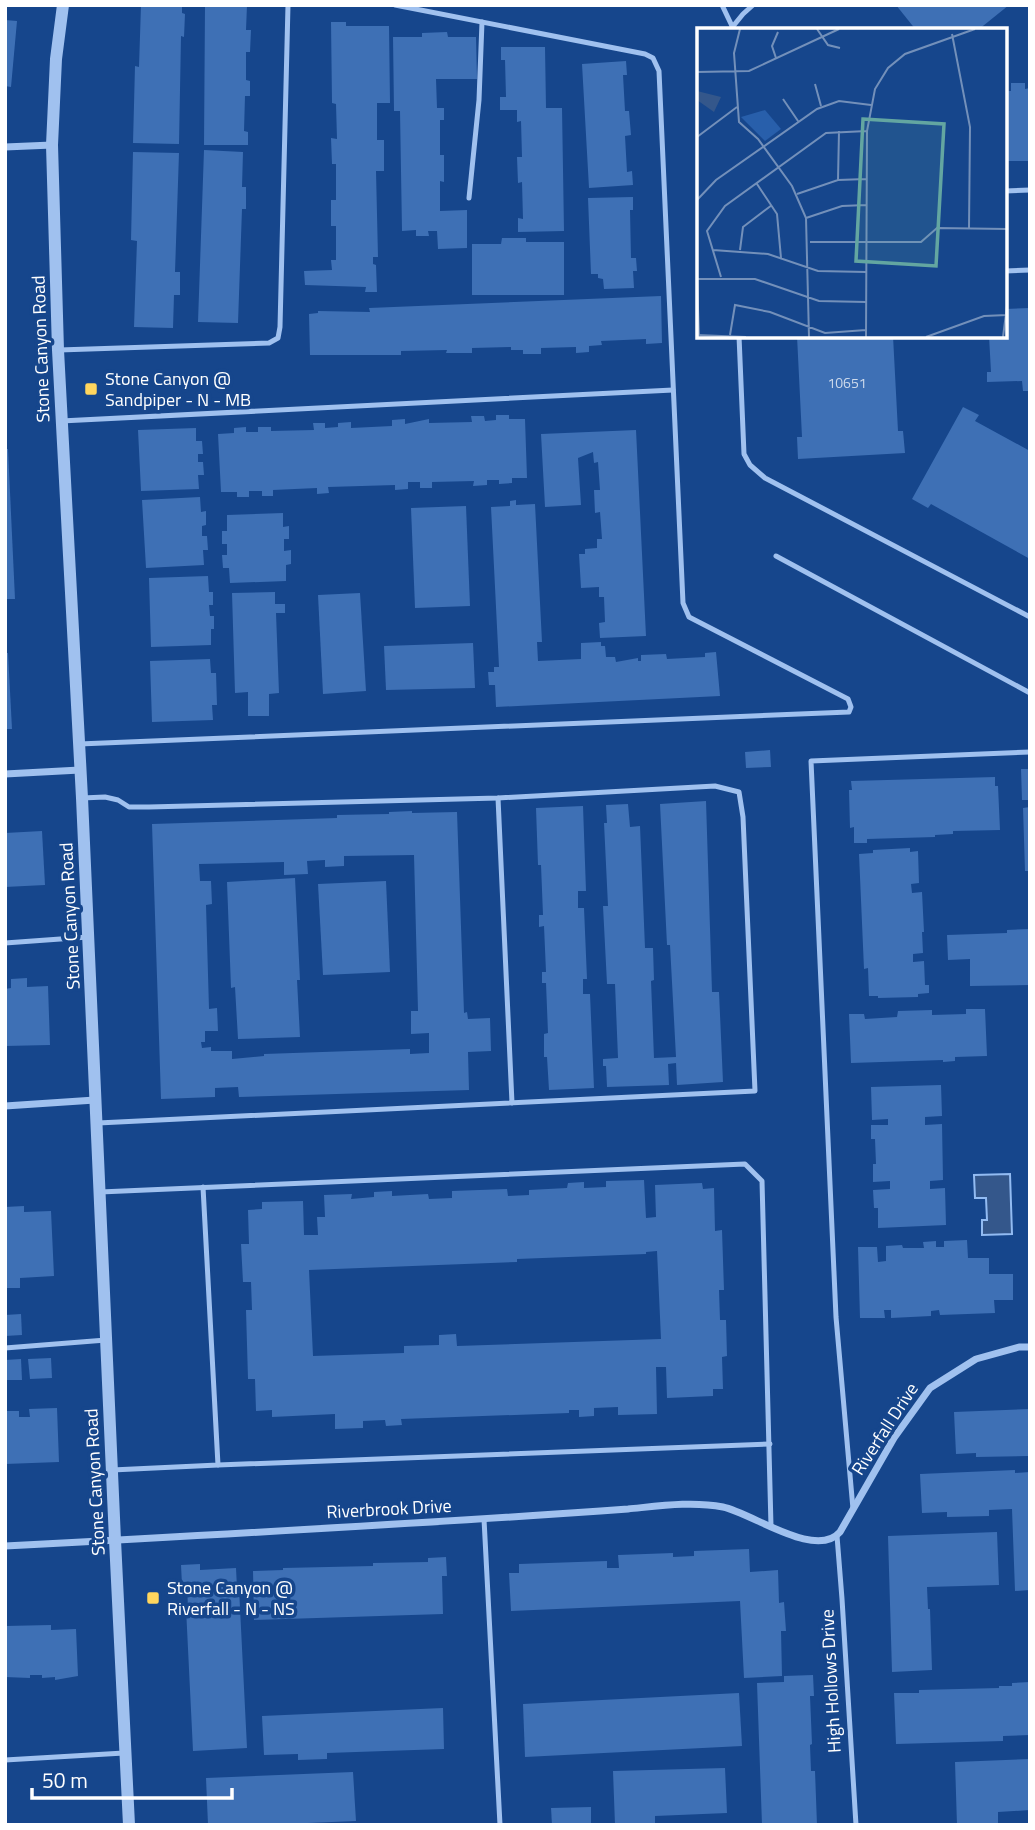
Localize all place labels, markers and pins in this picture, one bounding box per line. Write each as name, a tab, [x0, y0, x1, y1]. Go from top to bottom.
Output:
place label: Stone Canyon @ Sandpiper - N - MB	[105, 365, 251, 413]
marker: Stone Canyon @ Sandpiper - N - MB	[83, 381, 99, 397]
place label: Stone Canyon @ Riverfall - N - NS	[167, 1574, 295, 1622]
marker: Stone Canyon @ Riverfall - N - NS	[145, 1590, 161, 1606]

